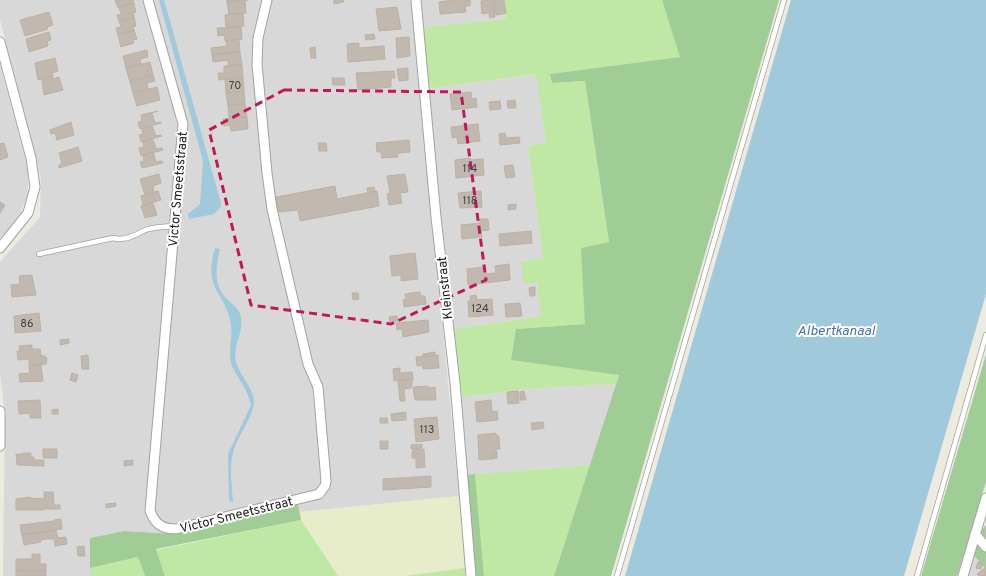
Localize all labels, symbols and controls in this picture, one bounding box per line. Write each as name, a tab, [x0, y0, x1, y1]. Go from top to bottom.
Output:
house number: 70	[229, 79, 241, 93]
street label: Victor Smeetsstraat	[166, 131, 192, 248]
house number: 114	[463, 162, 478, 176]
house number: 118	[463, 194, 477, 208]
street label: Kleinstraat	[435, 255, 457, 320]
house number: 124	[471, 302, 489, 316]
house number: 86	[20, 317, 34, 331]
water label: Albertkanaal	[797, 323, 876, 340]
house number: 113	[420, 423, 434, 437]
street label: Victor Smeetsstraat	[178, 494, 295, 538]

